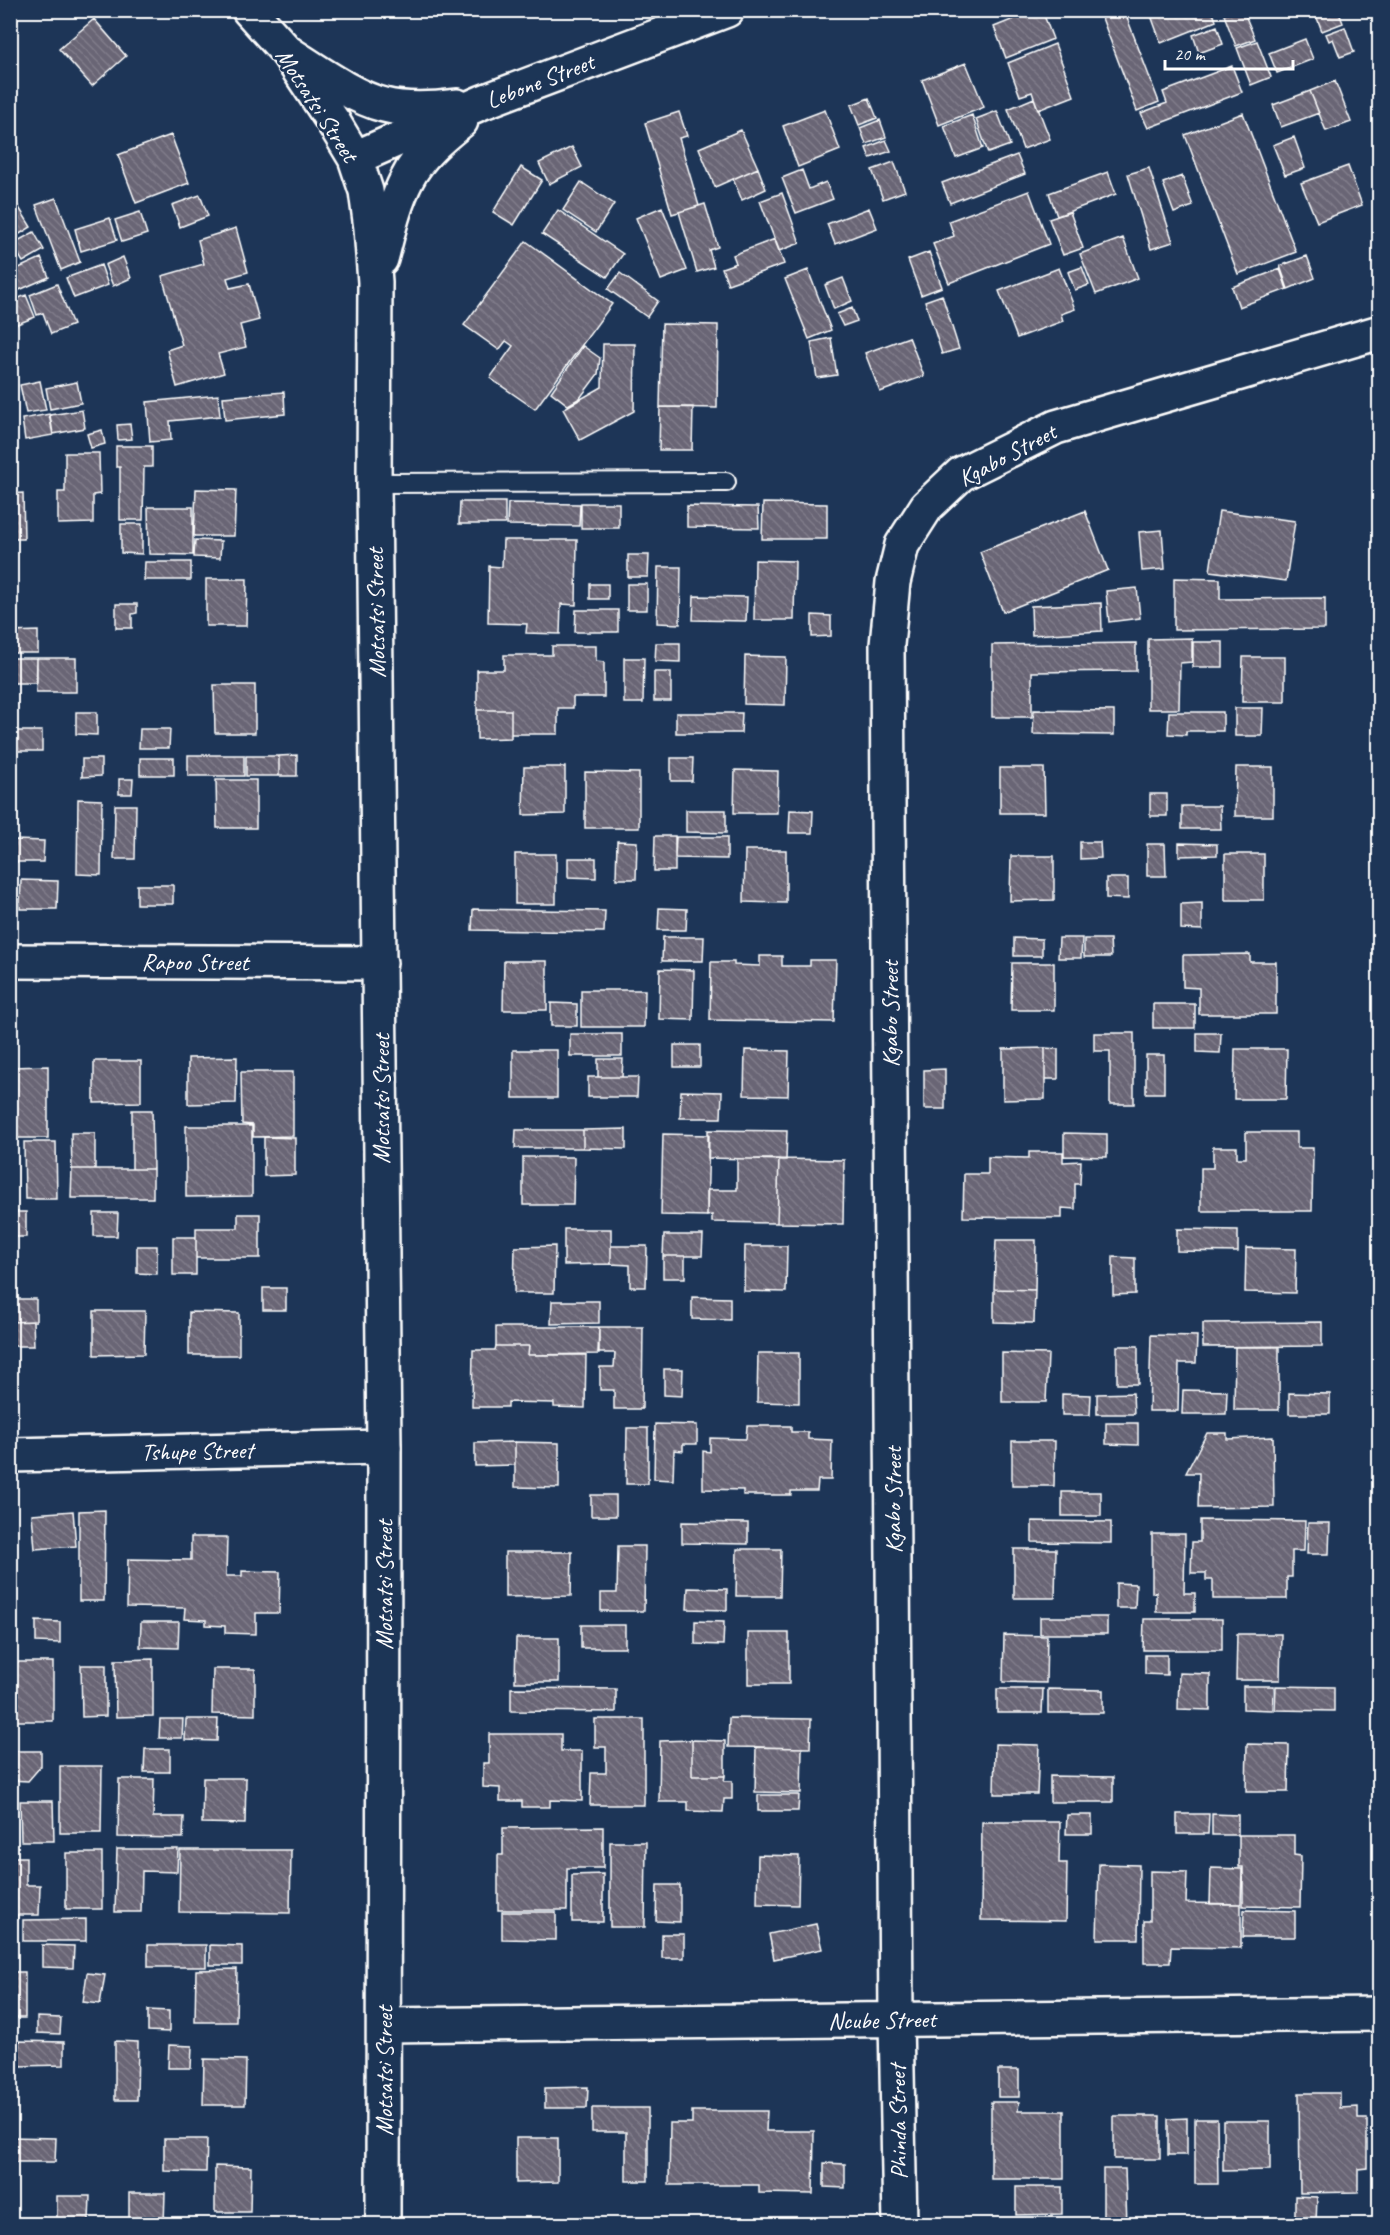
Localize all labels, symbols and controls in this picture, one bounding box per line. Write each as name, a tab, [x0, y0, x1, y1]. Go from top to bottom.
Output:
scale bar	[1165, 33, 1292, 71]
street label: Motsatsi Street	[269, 42, 366, 169]
text: 20 m	[1174, 43, 1207, 65]
street label: Lebone Street	[482, 46, 600, 115]
street label: Kgabo Street	[953, 416, 1063, 493]
street label: Motsatsi Street	[360, 546, 392, 678]
street label: Rapoo Street	[142, 947, 250, 977]
street label: Kgabo Street	[875, 959, 905, 1067]
street label: Motsatsi Street	[366, 1032, 396, 1164]
street label: Tshupe Street	[141, 1435, 256, 1467]
street label: Kgabo Street	[878, 1445, 908, 1553]
street label: Motsatsi Street	[369, 1518, 399, 1650]
street label: Motsatsi Street	[369, 2004, 399, 2136]
street label: Ncube Street	[828, 2004, 938, 2036]
street label: Phinda Street	[882, 2061, 914, 2180]

